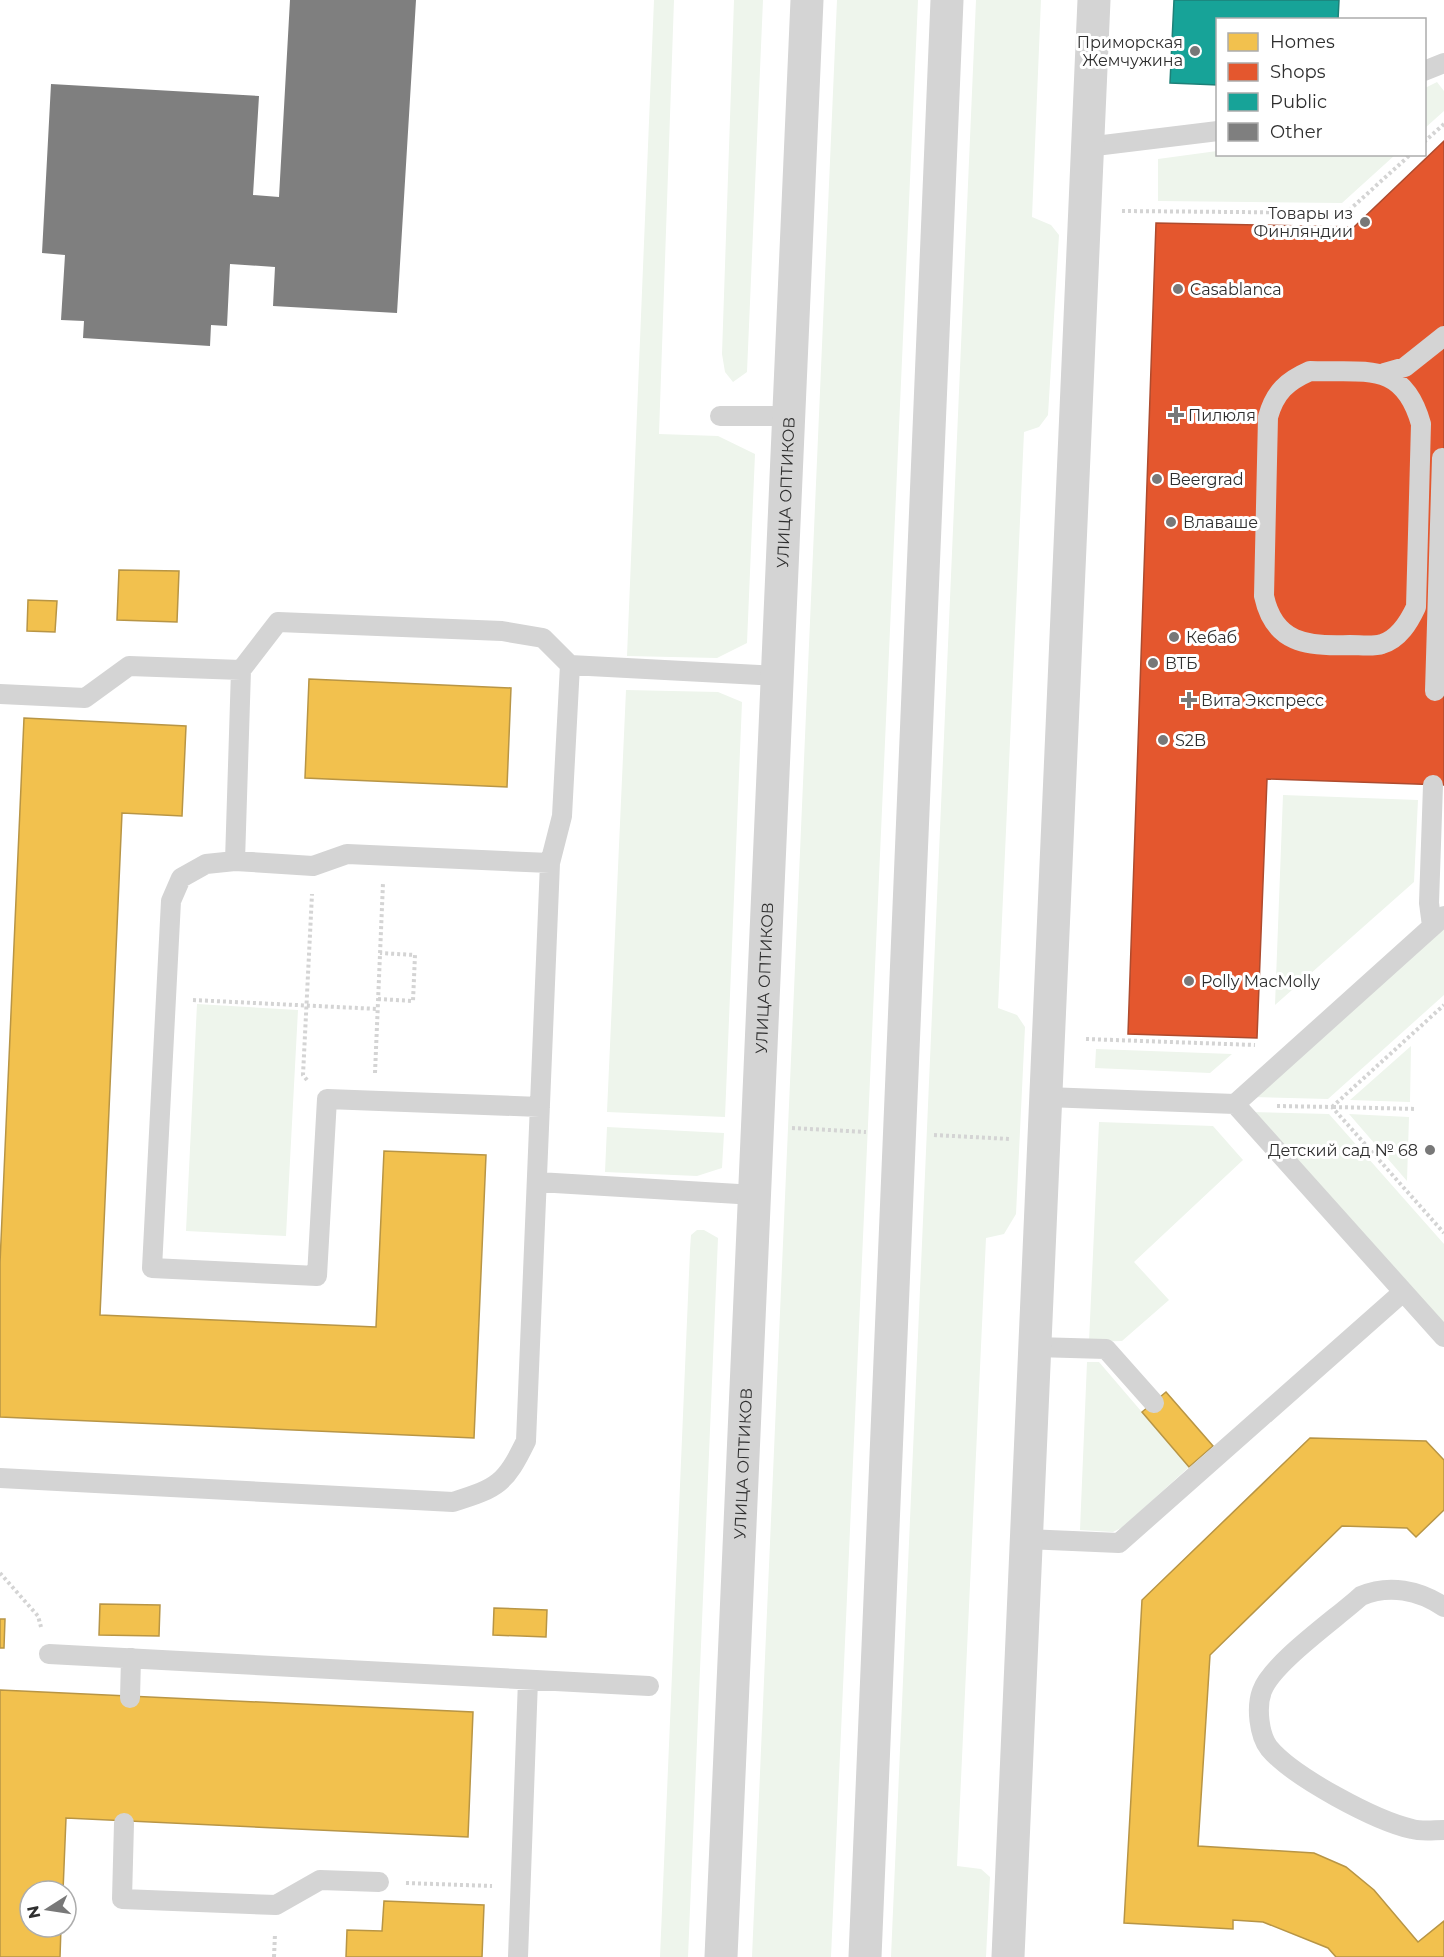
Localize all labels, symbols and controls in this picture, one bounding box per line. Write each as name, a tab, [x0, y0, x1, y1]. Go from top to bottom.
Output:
legend	[1216, 18, 1426, 156]
text: Homes	[1270, 31, 1335, 53]
place label: Приморская Жемчужина	[1077, 33, 1183, 70]
marker: Приморская Жемчужина	[1188, 44, 1202, 58]
text: Shops	[1270, 61, 1326, 83]
text: Public	[1270, 91, 1327, 113]
text: Other	[1270, 121, 1323, 143]
place label: Товары из Финляндии	[1253, 204, 1353, 241]
marker: Товары из Финляндии	[1358, 215, 1372, 229]
place label: Casablanca	[1190, 280, 1282, 299]
marker: Casablanca	[1171, 282, 1185, 296]
place label: Пилюля	[1188, 406, 1256, 425]
marker: Пилюля	[1169, 408, 1183, 422]
street label: УЛИЦА ОПТИКОВ	[773, 416, 799, 569]
place label: Beergrad	[1169, 470, 1244, 489]
marker: Beergrad	[1150, 472, 1164, 486]
place label: Влаваше	[1183, 513, 1258, 532]
marker: Влаваше	[1164, 515, 1178, 529]
place label: Кебаб	[1186, 628, 1237, 647]
marker: Кебаб	[1167, 630, 1181, 644]
place label: ВТБ	[1165, 654, 1198, 673]
marker: ВТБ	[1146, 656, 1160, 670]
place label: Вита Экспресс	[1201, 691, 1324, 710]
marker: Вита Экспресс	[1182, 693, 1196, 707]
place label: S2B	[1175, 731, 1206, 750]
marker: S2B	[1156, 733, 1170, 747]
street label: УЛИЦА ОПТИКОВ	[752, 902, 777, 1054]
place label: Polly MacMolly	[1201, 972, 1320, 991]
marker: Polly MacMolly	[1182, 974, 1196, 988]
place label: Детский сад № 68	[1268, 1141, 1418, 1160]
marker: Детский сад № 68	[1423, 1143, 1437, 1157]
street label: УЛИЦА ОПТИКОВ	[730, 1387, 756, 1540]
north arrow	[18, 1879, 78, 1939]
text: N	[23, 1904, 44, 1920]

